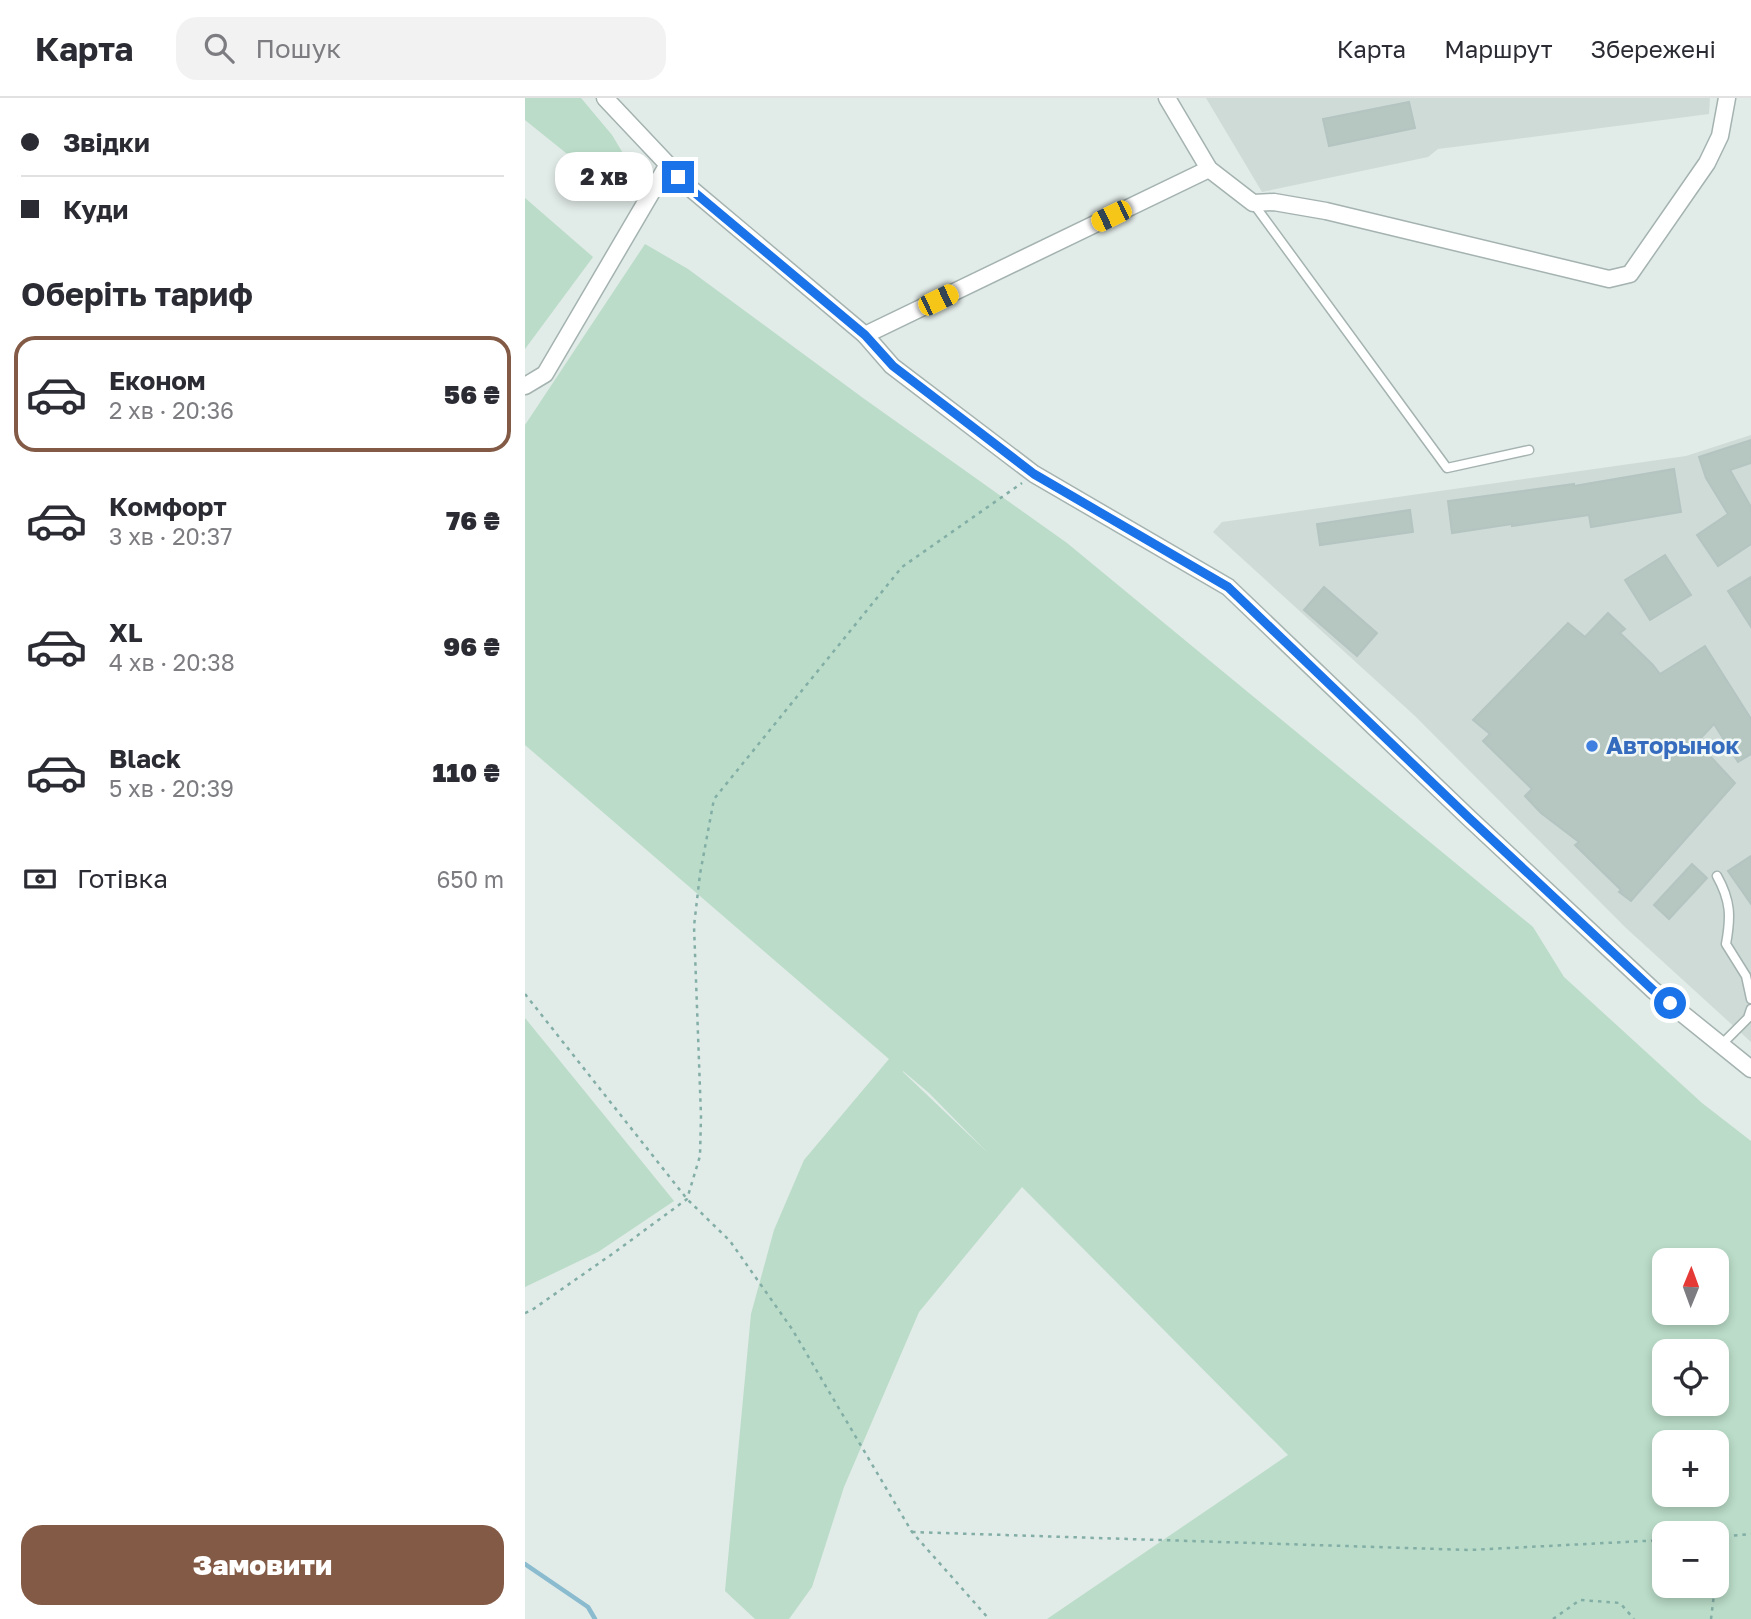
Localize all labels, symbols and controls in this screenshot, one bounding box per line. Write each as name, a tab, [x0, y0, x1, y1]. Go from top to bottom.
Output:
search box	[176, 17, 666, 80]
text: Карта	[35, 29, 134, 68]
icon: search	[200, 29, 238, 67]
text: Пошук	[256, 33, 341, 64]
text: Карта	[1337, 34, 1406, 63]
text: Маршрут	[1444, 34, 1553, 63]
text: Збережені	[1591, 34, 1716, 63]
text: Звідки	[63, 127, 150, 158]
callout: 2 хв	[556, 153, 653, 202]
route end	[662, 161, 694, 193]
text: 2 хв	[580, 162, 628, 190]
text: Куди	[63, 194, 128, 225]
car	[1088, 197, 1135, 235]
text: Оберіть тариф	[21, 275, 253, 313]
car	[915, 281, 962, 319]
icon: car	[25, 363, 88, 426]
text: Економ	[109, 365, 206, 396]
text: 56 ₴	[444, 379, 500, 410]
text: 2 хв · 20:36	[109, 396, 234, 424]
icon: car	[25, 489, 88, 552]
text: Комфорт	[109, 491, 227, 522]
text: 76 ₴	[446, 505, 500, 536]
text: 3 хв · 20:37	[109, 522, 232, 550]
icon: car	[25, 615, 88, 678]
text: XL	[109, 617, 143, 648]
text: 96 ₴	[443, 631, 500, 662]
text: 4 хв · 20:38	[109, 648, 235, 676]
place label: Авторынок	[1606, 730, 1739, 759]
marker: Авторынок	[1584, 738, 1600, 754]
icon: car	[25, 741, 88, 804]
text: Black	[109, 743, 181, 774]
text: 110 ₴	[433, 757, 500, 788]
text: 5 хв · 20:39	[109, 774, 234, 802]
icon: cash	[21, 860, 59, 898]
text: Готівка	[77, 863, 168, 894]
text: 650 m	[436, 865, 504, 893]
route start	[1654, 987, 1686, 1019]
north arrow	[1652, 1248, 1729, 1325]
map controls	[1652, 1248, 1729, 1598]
button: locate	[1652, 1339, 1729, 1416]
button: +	[1652, 1430, 1729, 1507]
button: −	[1652, 1521, 1729, 1598]
button: Замовити	[21, 1525, 504, 1605]

